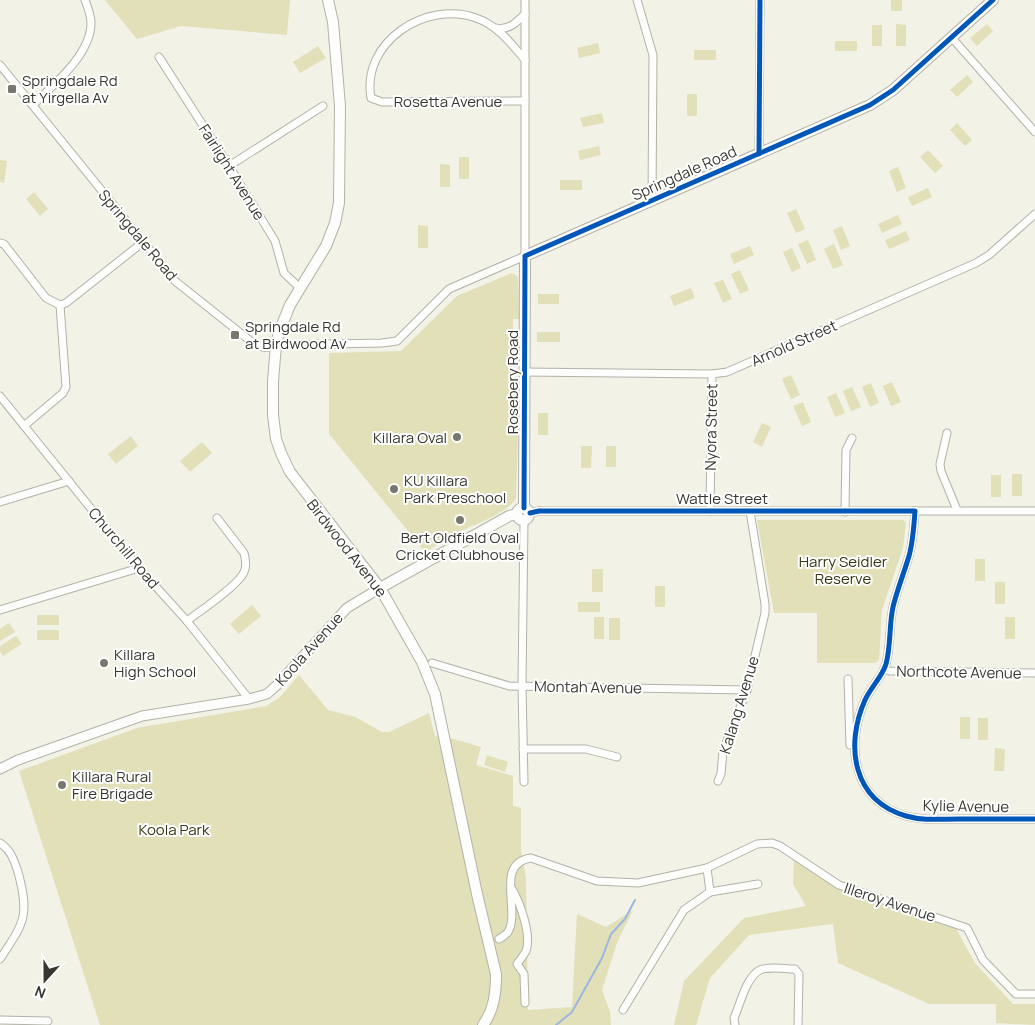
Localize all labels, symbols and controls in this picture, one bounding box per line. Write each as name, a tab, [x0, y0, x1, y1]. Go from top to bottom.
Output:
place label: Springdale Rd at Yirgella Av	[22, 70, 118, 108]
marker: Springdale Rd at Yirgella Av	[6, 83, 18, 95]
street label: Rosetta Avenue	[394, 91, 503, 112]
street label: Fairlight Avenue	[194, 120, 270, 224]
street label: Springdale Road	[628, 140, 740, 206]
street label: Springdale Road	[94, 185, 182, 285]
street label: Arnold Street	[748, 315, 840, 371]
place label: Springdale Rd at Birdwood Av	[245, 316, 347, 354]
marker: Springdale Rd at Birdwood Av	[229, 329, 241, 341]
street label: Rosebery Road	[502, 330, 523, 434]
street label: Nyora Street	[700, 383, 722, 471]
place label: Killara Oval	[373, 427, 447, 448]
marker: Killara Oval	[451, 431, 463, 443]
place label: KU Killara Park Preschool	[404, 470, 506, 508]
marker: KU Killara Park Preschool	[388, 483, 400, 495]
street label: Wattle Street	[676, 488, 768, 509]
street label: Birdwood Avenue	[302, 495, 392, 602]
street label: Churchill Road	[84, 503, 164, 593]
marker: Bert Oldfield Oval Cricket Clubhouse	[454, 514, 466, 526]
place label: Bert Oldfield Oval Cricket Clubhouse	[396, 527, 524, 565]
park label: Harry Seidler Reserve	[799, 551, 888, 589]
street label: Koola Avenue	[270, 608, 348, 690]
place label: Killara High School	[114, 644, 196, 682]
street label: Kalang Avenue	[714, 653, 764, 756]
marker: Killara High School	[98, 657, 110, 669]
street label: Northcote Avenue	[896, 660, 1022, 684]
street label: Montah Avenue	[534, 676, 642, 698]
place label: Killara Rural Fire Brigade	[72, 766, 153, 804]
marker: Killara Rural Fire Brigade	[56, 779, 68, 791]
street label: Kylie Avenue	[923, 795, 1010, 817]
park label: Koola Park	[139, 819, 210, 840]
street label: Illeroy Avenue	[841, 877, 939, 927]
north arrow	[20, 955, 70, 1005]
text: N	[32, 982, 48, 1003]

